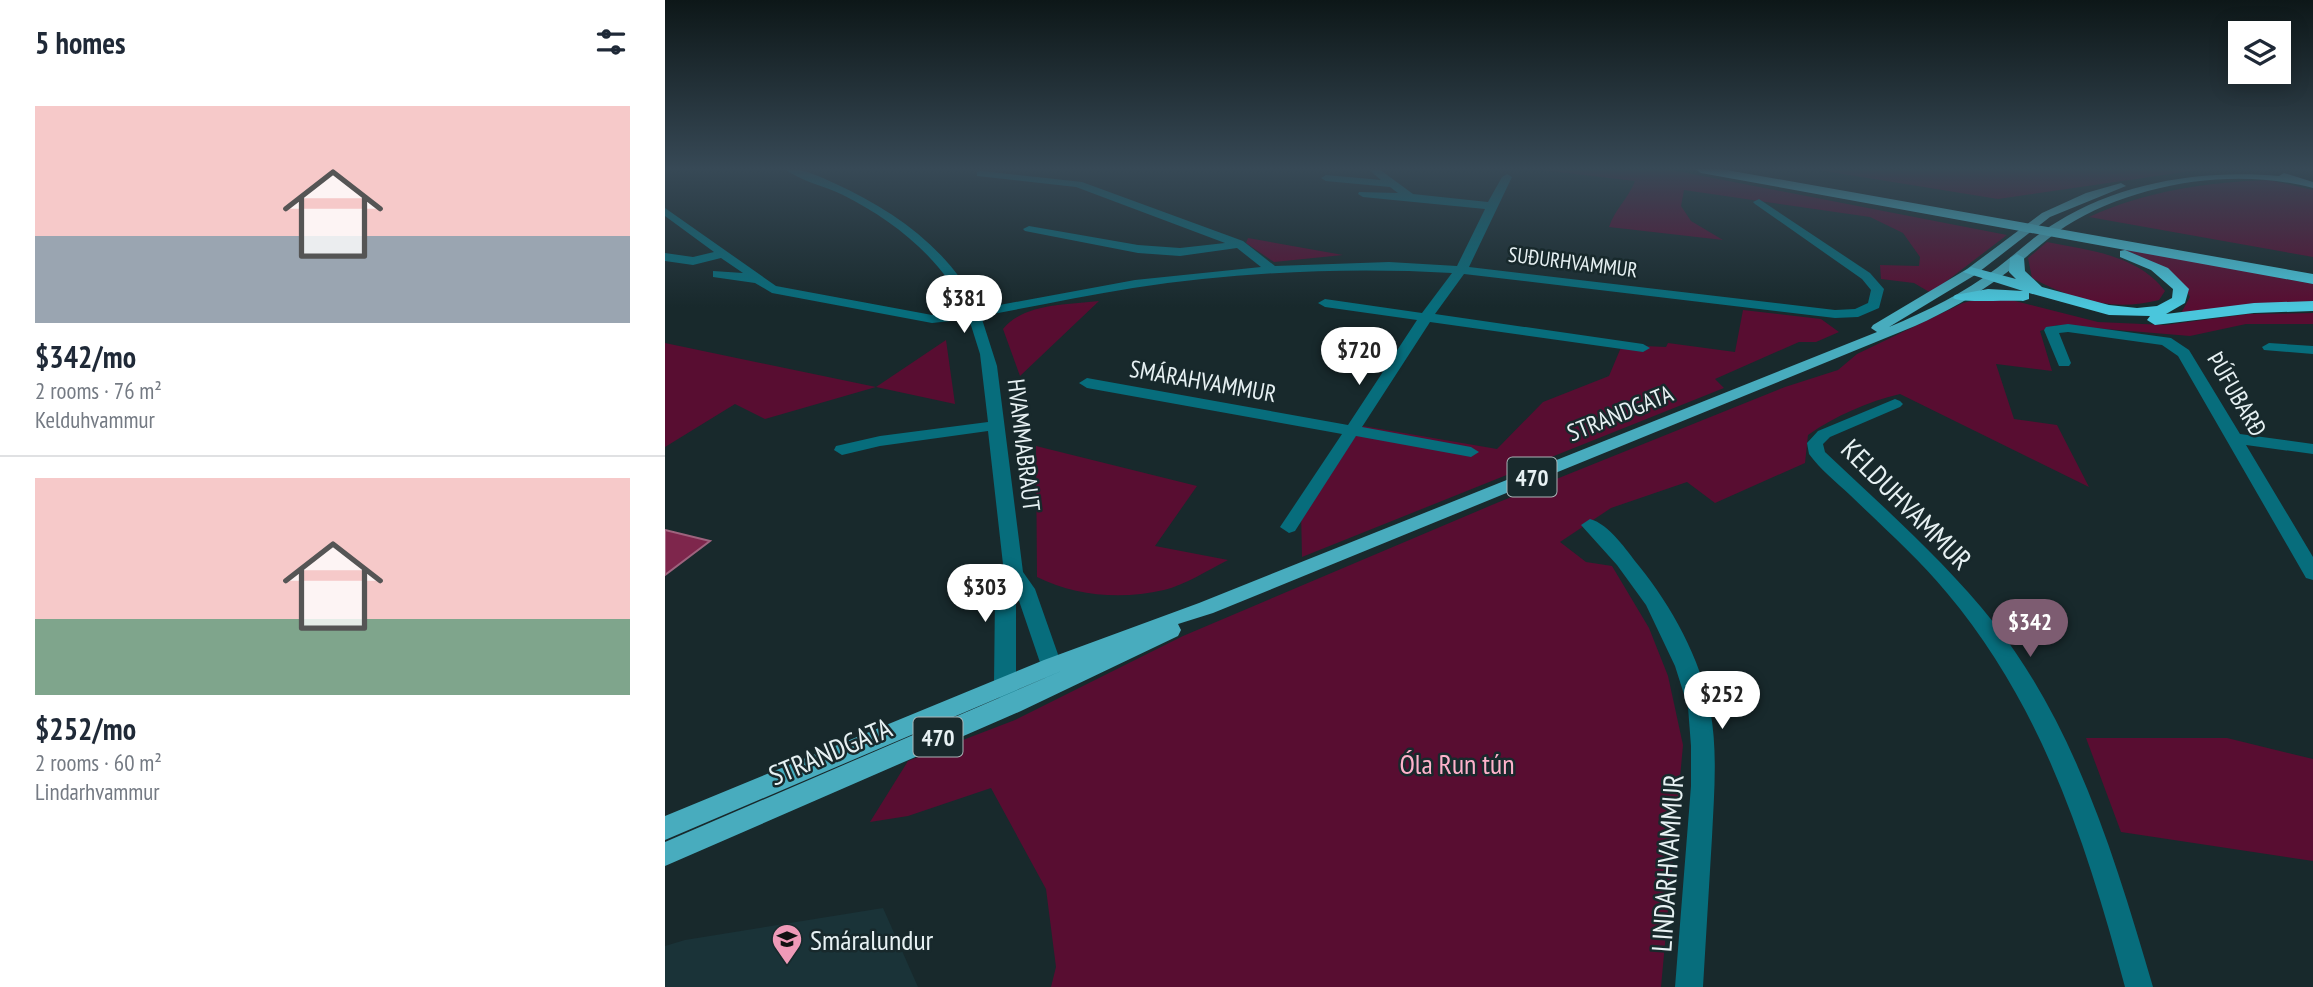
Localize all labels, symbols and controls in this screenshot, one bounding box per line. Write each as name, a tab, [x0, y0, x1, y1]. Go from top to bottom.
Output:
map controls	[2228, 21, 2291, 84]
button: layers	[2228, 21, 2291, 84]
text: 5 homes	[35, 23, 126, 62]
icon: filters	[592, 23, 630, 61]
icon: home	[270, 151, 396, 277]
street label: SUÐURHVAMMUR	[1507, 241, 1639, 283]
pin: $381	[923, 276, 1005, 335]
text: $381	[942, 283, 986, 312]
pin: $720	[1318, 328, 1400, 387]
text: $720	[1337, 335, 1381, 364]
text: $342/mo	[35, 337, 136, 376]
street label: ÞÚFUBARÐ	[2200, 346, 2274, 442]
street label: SMÁRAHVAMMUR	[1127, 353, 1279, 409]
text: 2 rooms · 76 m²	[35, 376, 162, 405]
street label: HVAMMABRAUT	[1000, 377, 1048, 513]
street label: STRANDGATA	[1563, 378, 1678, 448]
text: Kelduhvammur	[35, 405, 155, 434]
street label: KELDUHVAMMUR	[1834, 431, 1980, 577]
road number: 470	[1507, 457, 1557, 496]
icon: home	[270, 523, 396, 649]
pin: $303	[944, 564, 1026, 624]
text: $303	[963, 572, 1007, 601]
pin: $342	[1989, 600, 2071, 659]
text: $342	[2008, 607, 2052, 636]
pin: $252	[1681, 672, 1763, 731]
text: $252	[1700, 679, 1744, 708]
street label: STRANDGATA	[763, 708, 898, 793]
text: $252/mo	[35, 709, 136, 748]
road number: 470	[913, 718, 963, 757]
park label: Óla Run tún	[1400, 745, 1515, 782]
text: 2 rooms · 60 m²	[35, 748, 162, 777]
street label: LINDARHVAMMUR	[1642, 773, 1692, 953]
text: Lindarhvammur	[35, 777, 160, 806]
place label: Smáralundur	[810, 921, 934, 958]
school or university icon: Smáralundur	[770, 922, 804, 966]

